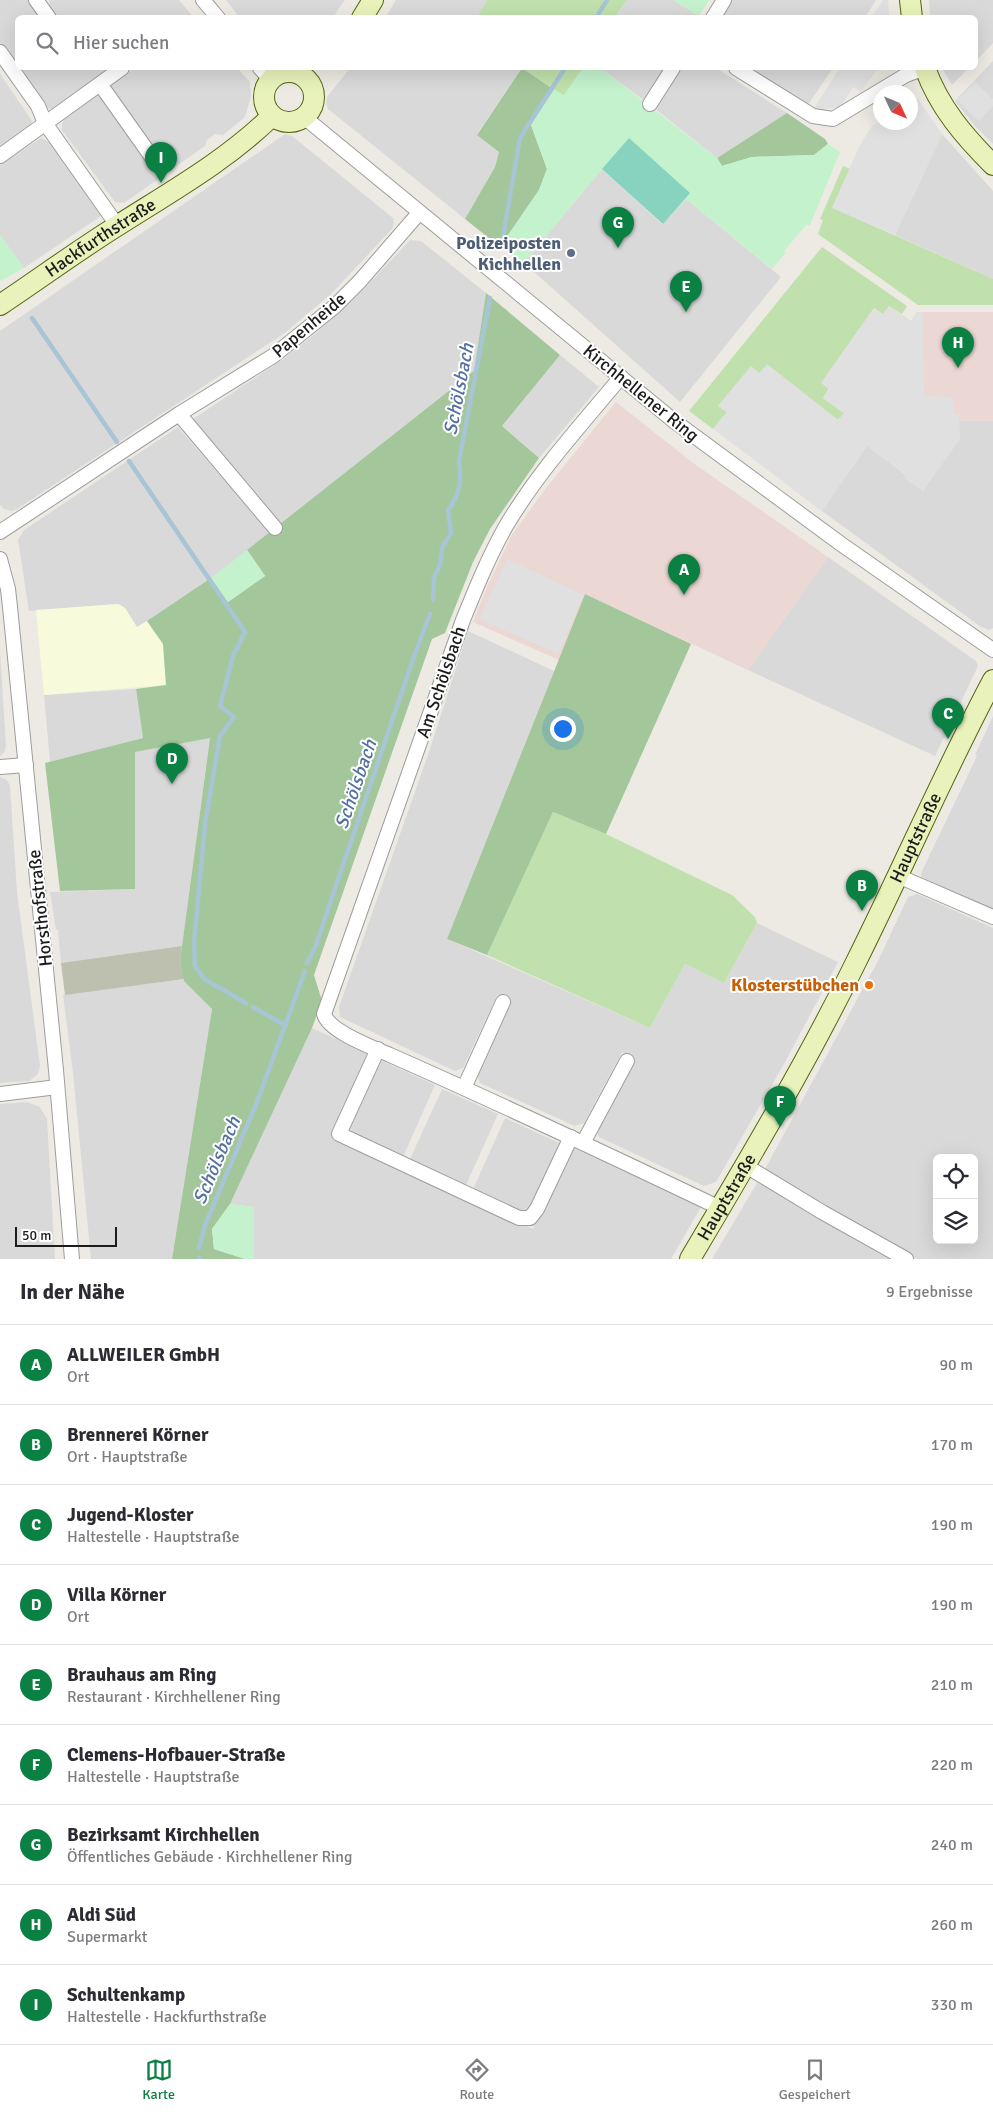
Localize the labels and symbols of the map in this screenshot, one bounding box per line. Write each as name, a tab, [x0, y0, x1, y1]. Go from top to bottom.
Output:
north arrow	[873, 85, 918, 130]
pin: I	[145, 142, 177, 183]
street label: Hackfurthstraße	[41, 193, 160, 282]
pin: G	[602, 207, 634, 248]
place label: Polizeiposten Kichhellen	[456, 232, 561, 275]
marker: Polizeiposten Kichhellen	[565, 247, 577, 259]
pin: E	[670, 271, 702, 312]
street label: Papenheide	[268, 288, 350, 362]
pin: H	[942, 327, 974, 368]
street label: Kirchhellener Ring	[579, 340, 703, 446]
water label: Schölsbach	[438, 341, 480, 437]
pin: A	[668, 554, 700, 595]
street label: Am Schölsbach	[412, 623, 470, 741]
pin: C	[932, 698, 964, 739]
your location	[550, 716, 576, 742]
water label: Schölsbach	[330, 736, 383, 832]
pin: D	[156, 743, 188, 784]
street label: Hauptstraße	[885, 789, 946, 886]
street label: Horsthofstraße	[23, 848, 57, 968]
pin: B	[846, 870, 878, 911]
place label: Klosterstübchen	[731, 974, 859, 996]
marker: Klosterstübchen	[863, 979, 875, 991]
pin: F	[764, 1086, 796, 1127]
water label: Schölsbach	[188, 1113, 246, 1208]
street label: Hauptstraße	[692, 1150, 761, 1244]
scale bar	[15, 1224, 118, 1247]

